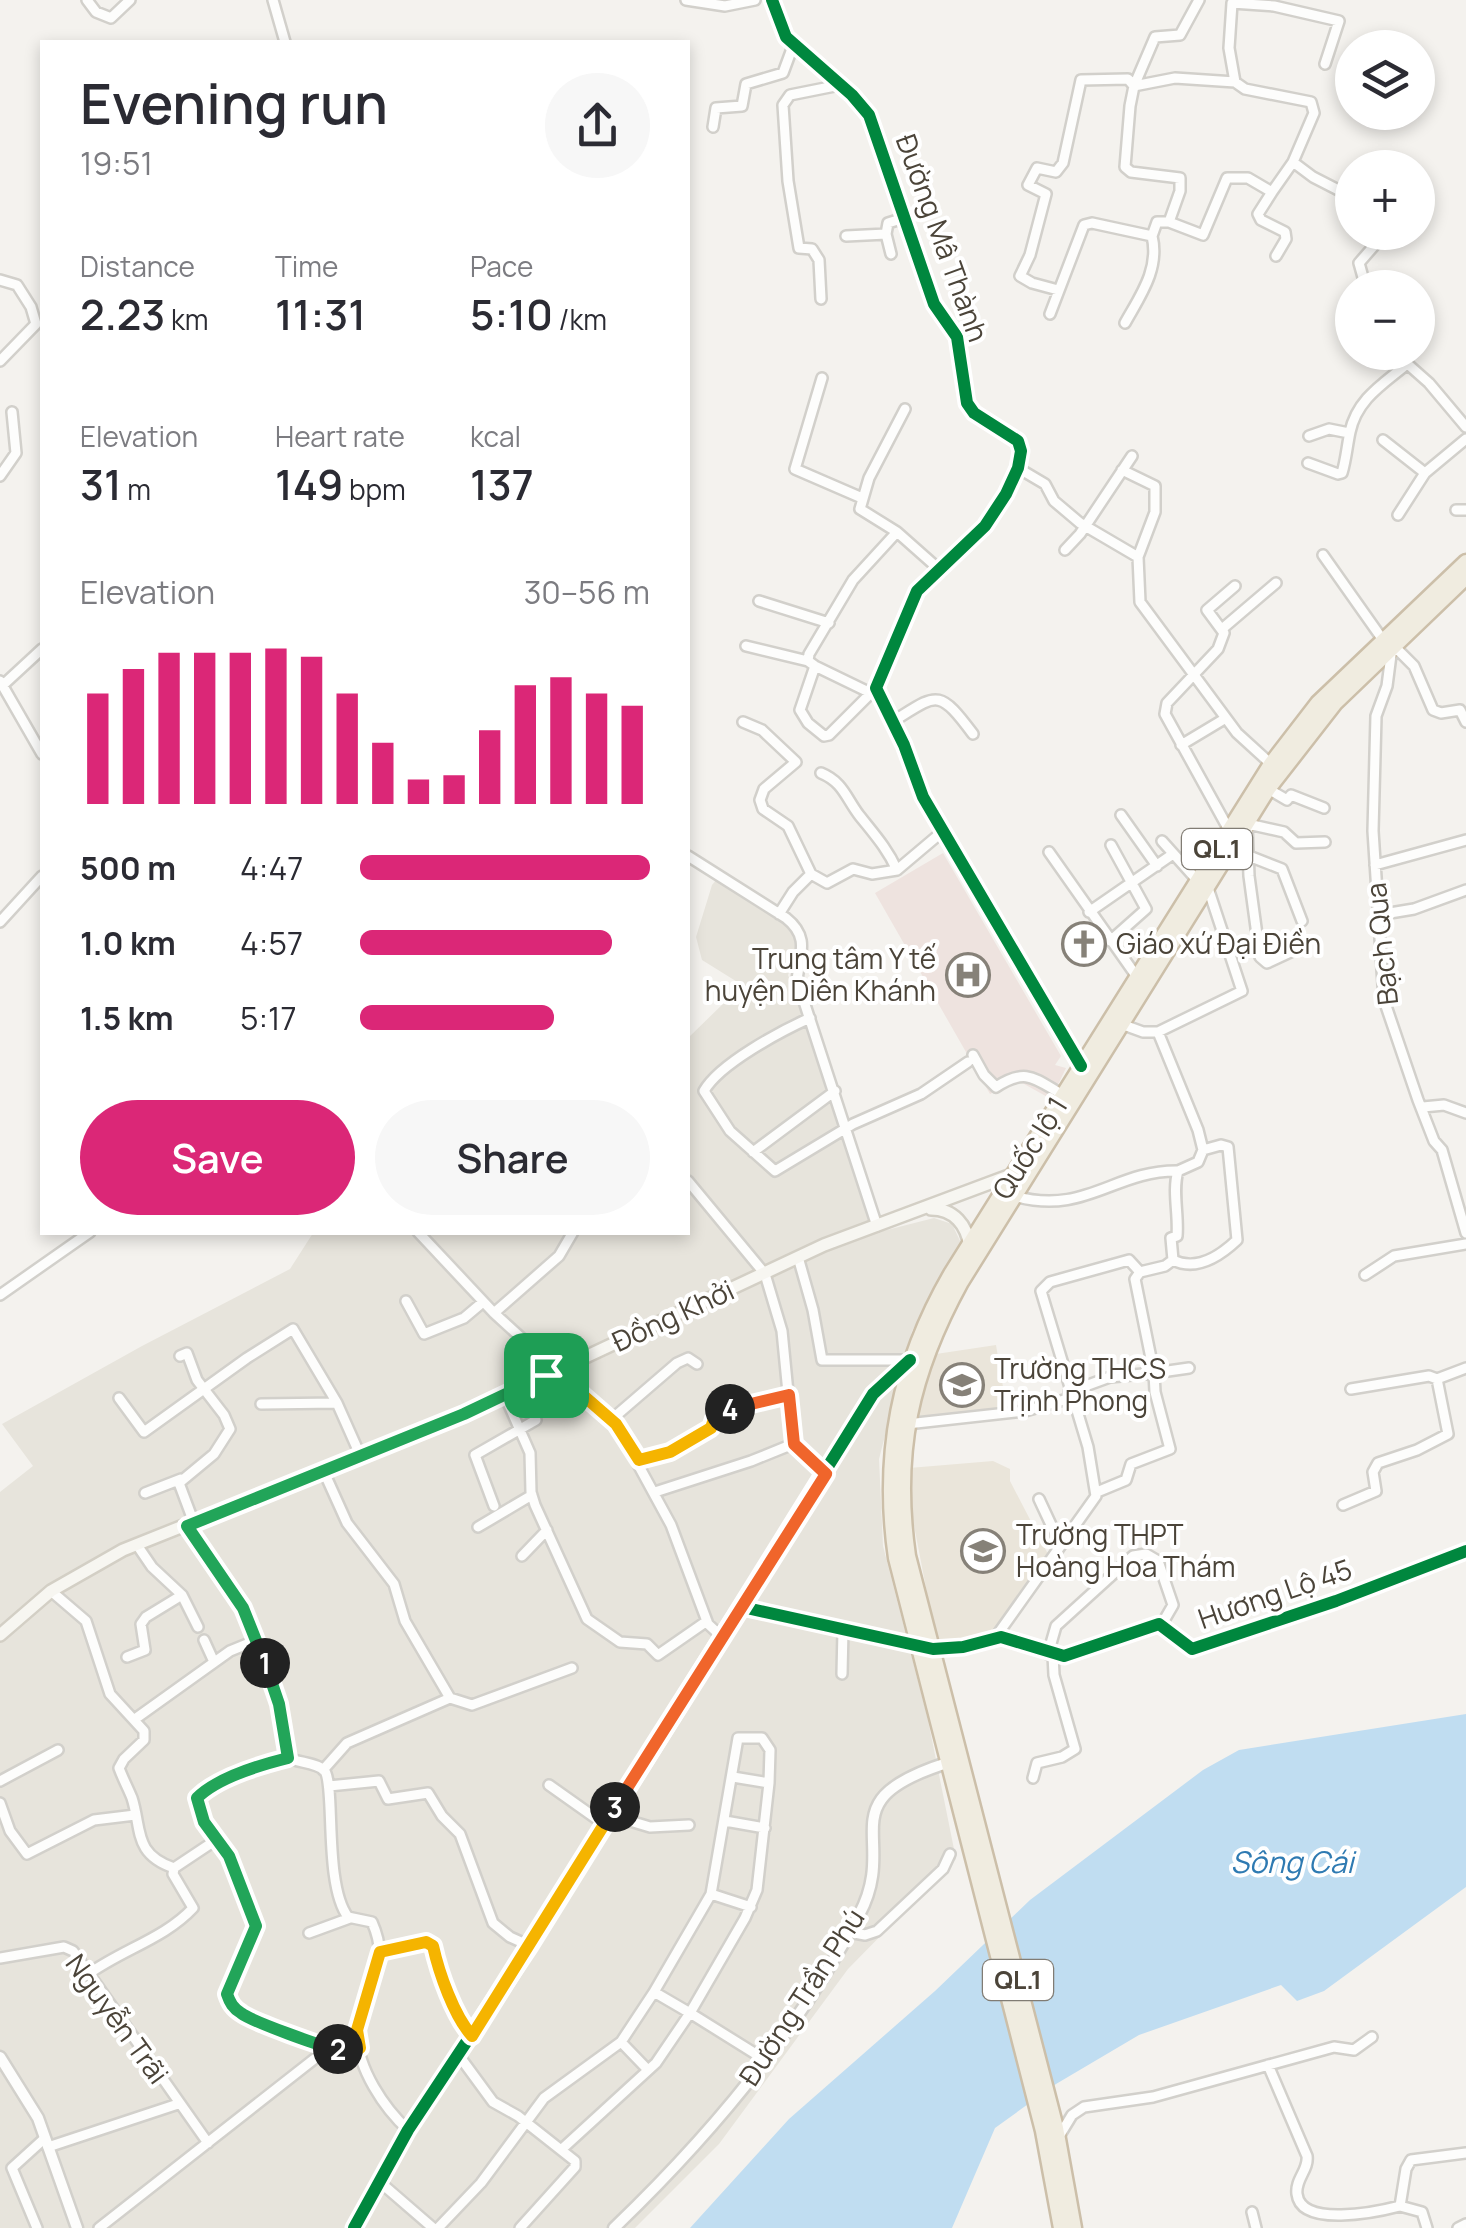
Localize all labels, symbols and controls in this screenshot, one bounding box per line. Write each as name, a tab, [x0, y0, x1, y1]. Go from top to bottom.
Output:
map controls	[1335, 30, 1435, 370]
button: layers	[1335, 30, 1435, 130]
text: Evening run	[80, 65, 388, 141]
button: share	[545, 73, 650, 178]
street label: Đường Mâ Thành	[888, 129, 998, 347]
text: 19:51	[80, 141, 153, 185]
button: +	[1335, 150, 1435, 250]
text: Distance	[80, 247, 195, 285]
text: Time	[275, 247, 338, 285]
text: Pace	[470, 247, 533, 285]
button: −	[1335, 270, 1435, 370]
text: 2.23	[80, 285, 165, 343]
text: 11:31	[275, 285, 366, 343]
text: 5:10	[470, 285, 553, 343]
text: km	[165, 300, 209, 338]
text: /km	[553, 300, 607, 338]
text: Elevation	[80, 417, 198, 455]
text: Heart rate	[275, 417, 405, 455]
text: kcal	[470, 417, 521, 455]
text: 31	[80, 455, 122, 513]
text: 149	[275, 455, 343, 513]
text: 137	[470, 455, 534, 513]
text: m	[122, 470, 151, 508]
text: bpm	[343, 470, 406, 508]
text: Elevation	[80, 570, 215, 614]
text: 30–56 m	[524, 570, 650, 614]
road number: QL.1	[1182, 829, 1252, 869]
text: 500 m	[80, 846, 176, 890]
text: 4:47	[240, 846, 303, 890]
street label: Bạch Qua	[1356, 881, 1406, 1007]
text: 1.0 km	[80, 921, 176, 965]
text: 4:57	[240, 921, 303, 965]
church icon: Giáo xứ Đại Điền	[1061, 921, 1107, 967]
place label: Giáo xứ Đại Điền	[1116, 924, 1321, 962]
place label: Trung tâm Y tế huyện Diên Khánh	[705, 939, 936, 1009]
hospital icon: Trung tâm Y tế huyện Diên Khánh	[945, 952, 991, 998]
text: 1.5 km	[80, 996, 174, 1040]
text: 5:17	[240, 996, 297, 1040]
street label: Quốc lộ 1	[983, 1089, 1076, 1206]
button: Save	[80, 1100, 355, 1215]
button: Share	[375, 1100, 650, 1215]
street label: Đồng Khởi	[605, 1270, 740, 1360]
pin	[504, 1333, 589, 1418]
icon: arrive	[519, 1348, 574, 1403]
place label: Trường THCS Trịnh Phong	[994, 1349, 1166, 1419]
school or university icon: Trường THCS Trịnh Phong	[939, 1362, 985, 1408]
pin: 4	[705, 1384, 755, 1434]
text: 4	[721, 1390, 739, 1428]
place label: Trường THPT Hoàng Hoa Thám	[1016, 1515, 1236, 1585]
school or university icon: Trường THPT Hoàng Hoa Thám	[960, 1528, 1006, 1574]
street label: Hương Lộ 45	[1193, 1549, 1357, 1637]
pin: 1	[240, 1638, 290, 1688]
text: 1	[259, 1644, 271, 1682]
pin: 3	[590, 1782, 640, 1832]
text: 3	[607, 1788, 623, 1826]
water label: Sông Cái	[1231, 1841, 1357, 1882]
street label: Đường Trần Phú	[730, 1901, 873, 2092]
street label: Nguyễn Trãi	[58, 1946, 178, 2091]
road number: QL.1	[983, 1960, 1053, 2000]
pin: 2	[313, 2024, 363, 2074]
text: 2	[330, 2030, 346, 2068]

